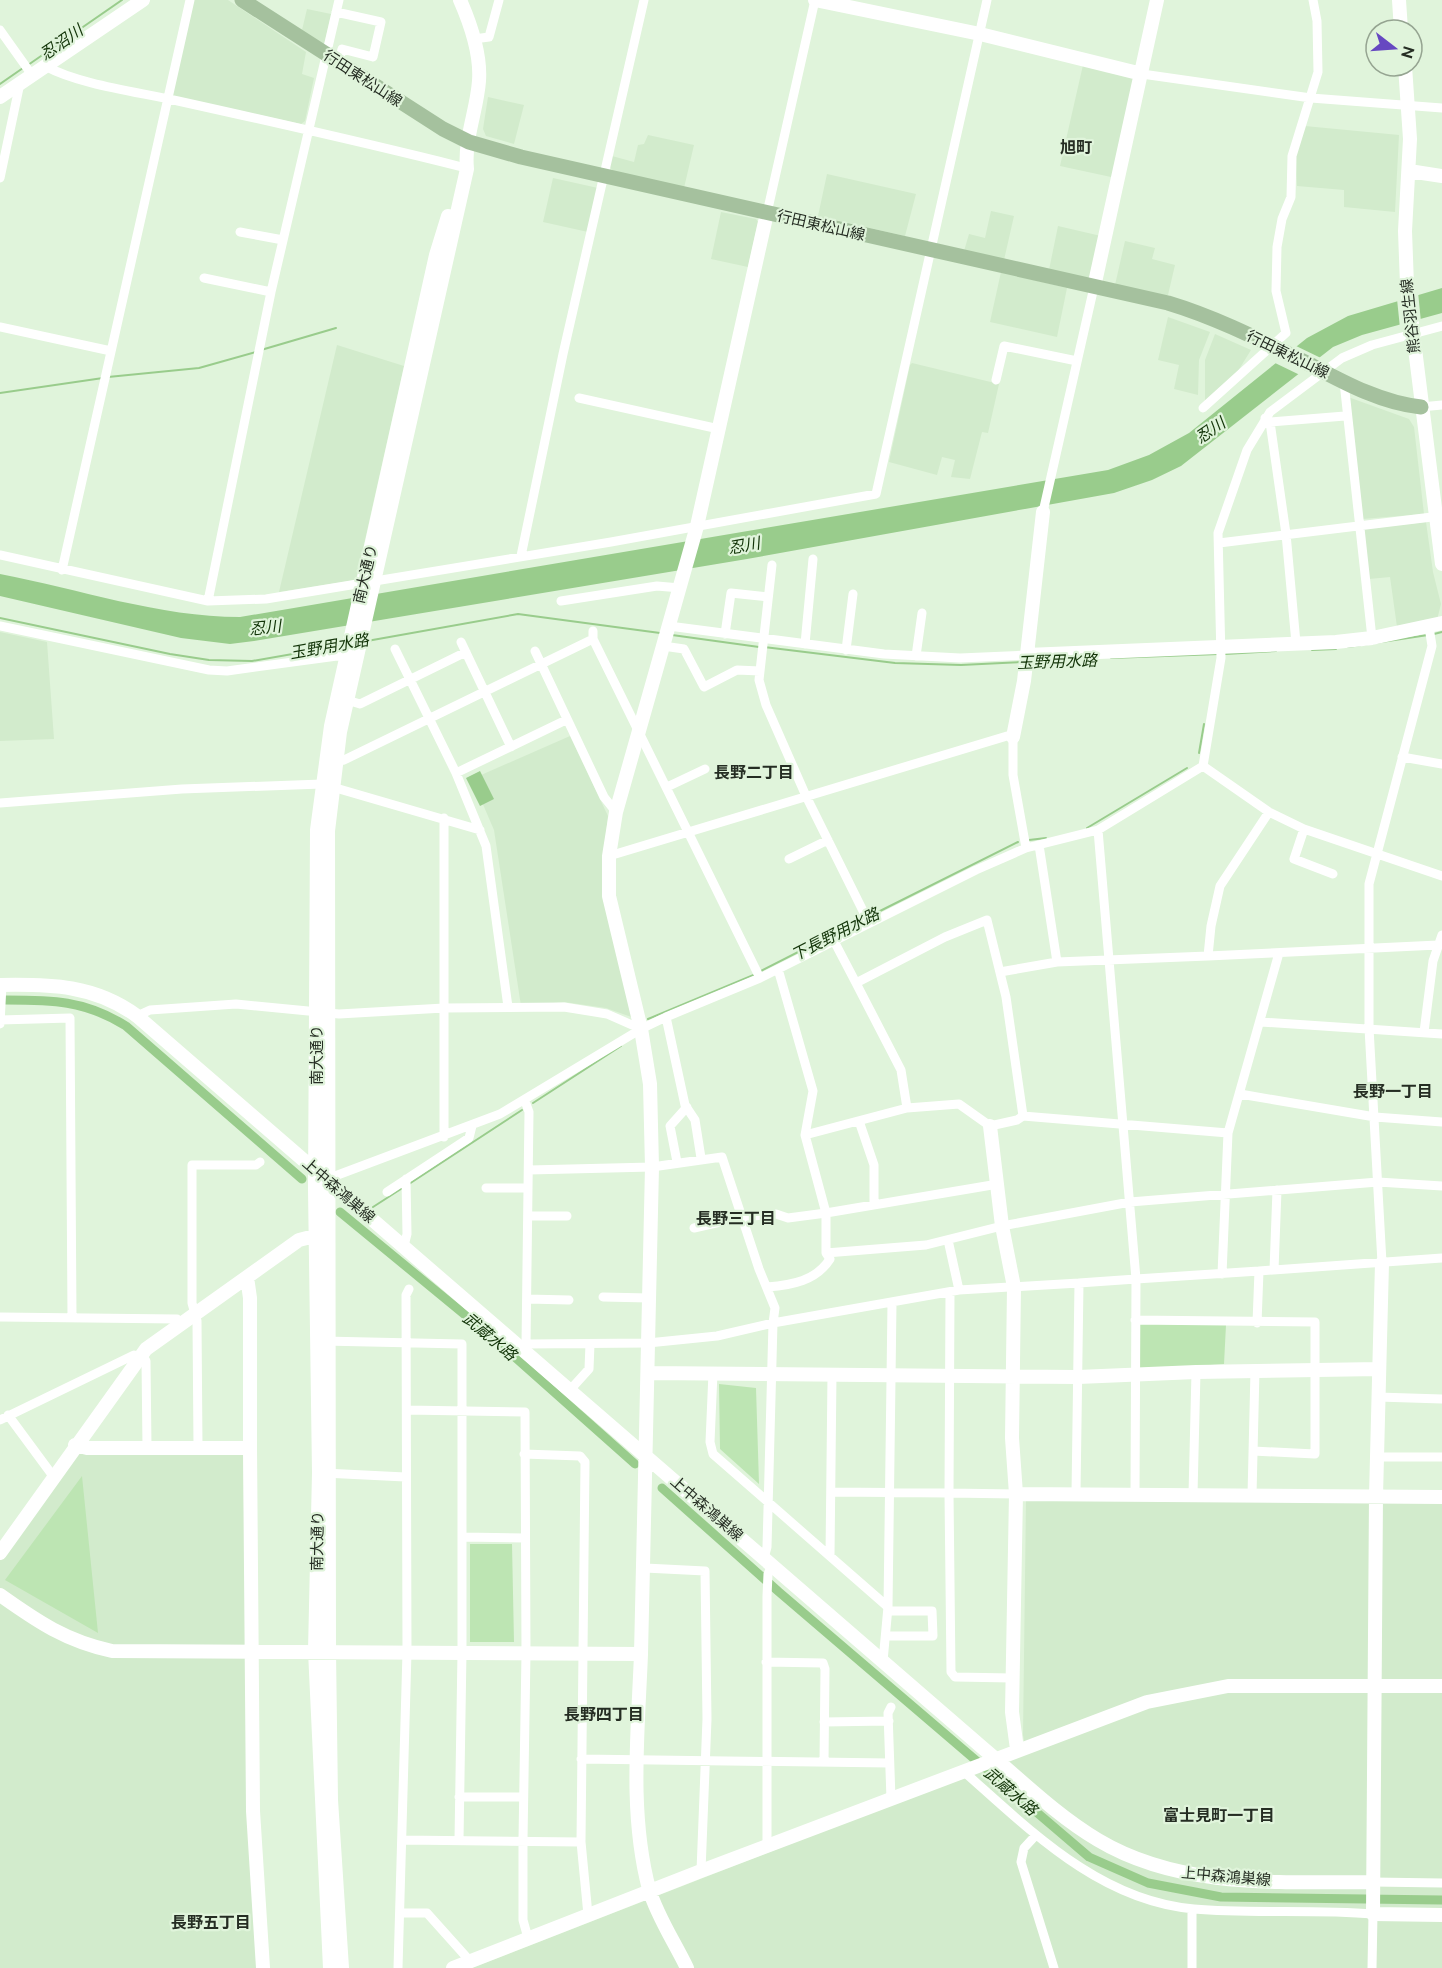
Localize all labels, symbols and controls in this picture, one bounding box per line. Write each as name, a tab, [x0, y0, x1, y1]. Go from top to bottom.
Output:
north arrow	[1364, 18, 1424, 78]
water label: 忍沼川	[36, 20, 87, 63]
text: N	[1398, 44, 1419, 61]
street label: 行田東松山線	[321, 46, 405, 110]
district label: 旭町	[1060, 138, 1092, 156]
street label: 行田東松山線	[775, 207, 867, 243]
street label: 熊谷羽生線	[1398, 278, 1422, 354]
street label: 行田東松山線	[1244, 327, 1332, 381]
water label: 忍川	[1192, 412, 1230, 447]
water label: 忍川	[727, 533, 763, 557]
street label: 南大通り	[350, 543, 380, 605]
water label: 忍川	[248, 616, 284, 638]
water label: 玉野用水路	[288, 630, 372, 662]
water label: 玉野用水路	[1017, 651, 1099, 671]
district label: 長野二丁目	[714, 763, 794, 781]
water label: 下長野用水路	[788, 903, 884, 964]
street label: 南大通り	[308, 1025, 325, 1085]
district label: 長野一丁目	[1353, 1082, 1433, 1100]
street label: 上中森鴻巣線	[299, 1154, 379, 1226]
district label: 長野三丁目	[696, 1209, 776, 1227]
water label: 武蔵水路	[460, 1309, 522, 1365]
street label: 上中森鴻巣線	[667, 1472, 747, 1544]
street label: 南大通り	[308, 1511, 326, 1571]
district label: 長野四丁目	[564, 1705, 644, 1723]
water label: 武蔵水路	[981, 1763, 1043, 1820]
district label: 富士見町一丁目	[1163, 1806, 1275, 1824]
street label: 上中森鴻巣線	[1180, 1864, 1272, 1888]
district label: 長野五丁目	[171, 1913, 251, 1931]

